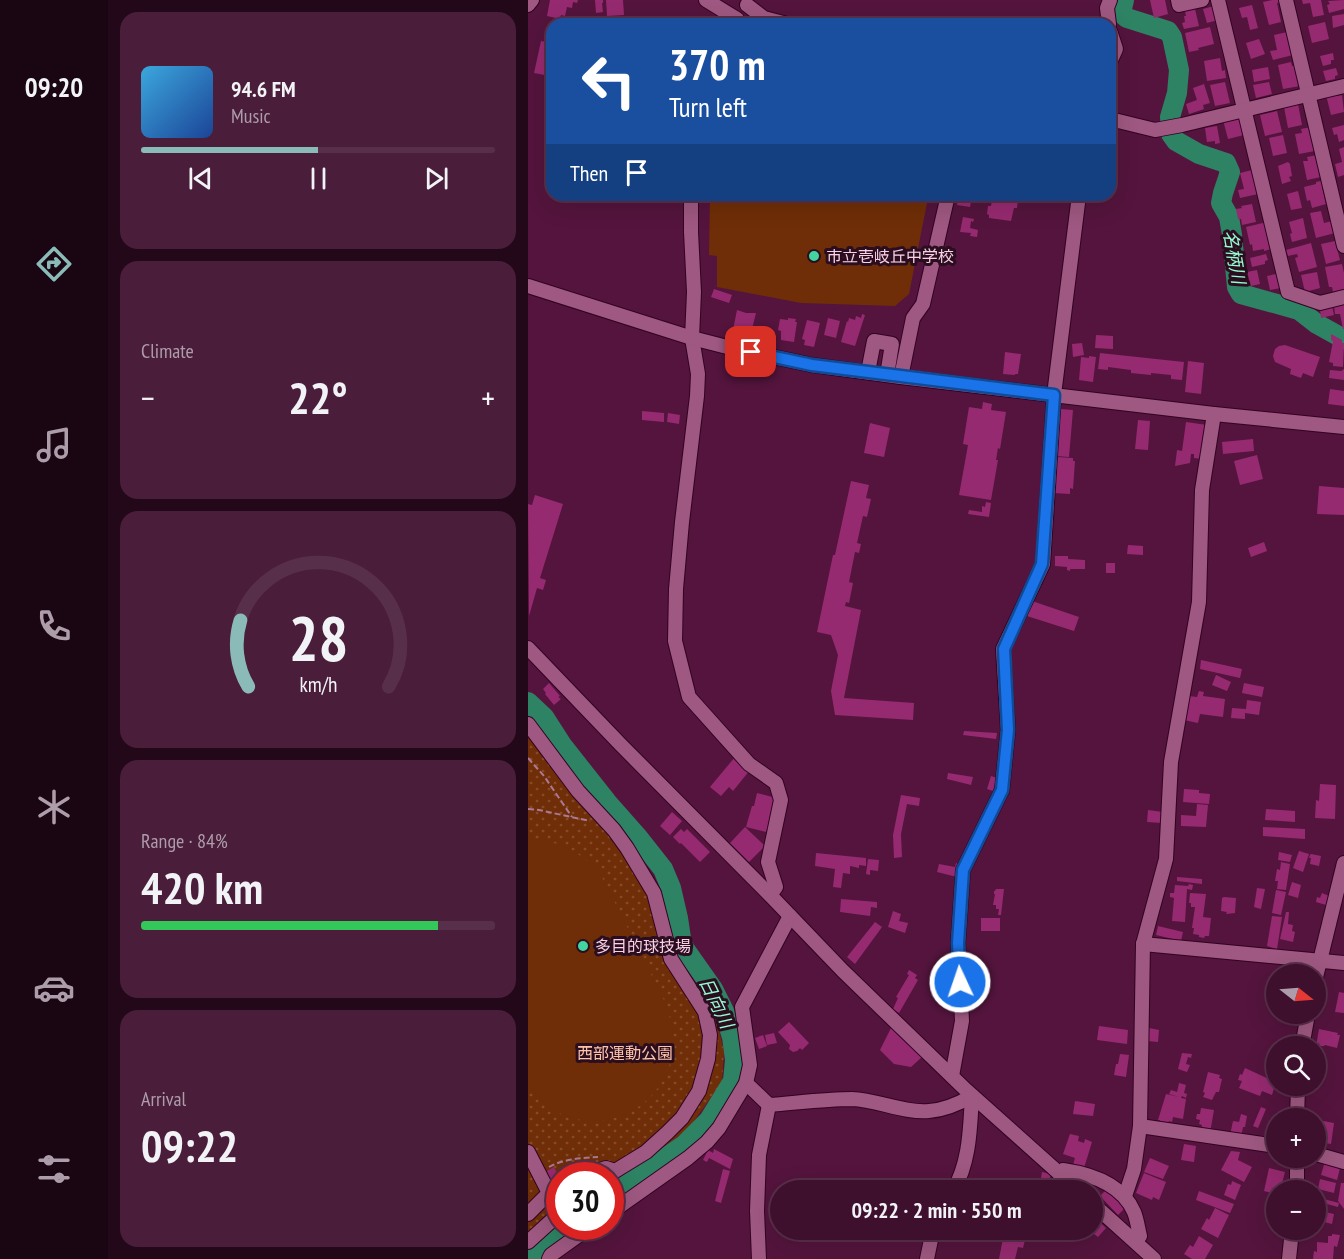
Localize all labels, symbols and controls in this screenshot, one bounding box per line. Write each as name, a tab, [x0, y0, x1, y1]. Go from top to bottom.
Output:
text: 370 m	[669, 37, 766, 92]
icon: left	[570, 42, 648, 120]
text: 09:20	[25, 70, 83, 104]
text: 94.6 FM	[231, 75, 296, 103]
text: Turn left	[669, 90, 747, 124]
text: Music	[231, 103, 271, 129]
icon: arrive	[620, 156, 653, 189]
text: Then	[570, 159, 608, 187]
icon: previous	[184, 162, 217, 195]
icon: pause	[302, 162, 335, 195]
icon: next	[420, 162, 453, 195]
water label: 名柄川	[1218, 228, 1251, 287]
icon: directions	[33, 243, 75, 285]
place label: 市立壱岐丘中学校	[826, 246, 954, 266]
marker: 市立壱岐丘中学校	[807, 249, 821, 263]
pin	[725, 326, 776, 377]
icon: arrive	[734, 335, 767, 368]
text: Climate	[141, 338, 194, 364]
text: 22°	[288, 368, 348, 426]
text: −	[141, 376, 155, 419]
text: +	[481, 376, 495, 419]
icon: music	[33, 424, 75, 466]
text: 28	[288, 597, 348, 678]
icon: phone	[33, 605, 75, 647]
text: km/h	[299, 670, 337, 698]
icon: climate	[33, 786, 75, 828]
text: Range · 84%	[141, 828, 228, 854]
text: 420 km	[141, 858, 263, 916]
place label: 多目的球技場	[595, 936, 691, 956]
marker: 多目的球技場	[576, 939, 590, 953]
position arrow	[928, 950, 992, 1014]
north arrow	[1266, 964, 1326, 1024]
map controls	[1266, 964, 1326, 1240]
icon: car	[33, 967, 75, 1009]
water label: 日向川	[694, 973, 739, 1034]
button: search	[1266, 1036, 1326, 1096]
park label: 西部運動公園	[577, 1043, 673, 1063]
text: Arrival	[141, 1086, 186, 1112]
button: +	[1266, 1108, 1326, 1168]
text: 09:22	[141, 1116, 238, 1174]
icon: filters	[33, 1148, 75, 1190]
speed limit sign: 30	[546, 1162, 624, 1240]
button: −	[1266, 1180, 1326, 1240]
text: 09:22 · 2 min · 550 m	[851, 1196, 1022, 1224]

